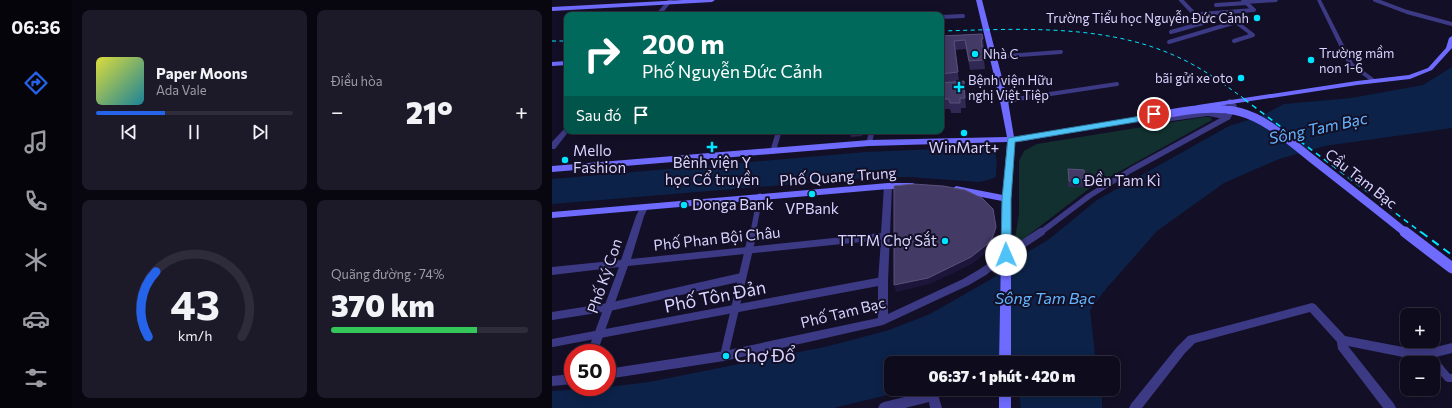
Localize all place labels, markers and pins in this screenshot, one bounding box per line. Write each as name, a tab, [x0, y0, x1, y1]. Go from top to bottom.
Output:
place label: Trường Tiểu học Nguyễn Đức Cảnh	[1046, 10, 1249, 26]
marker: Trường Tiểu học Nguyễn Đức Cảnh	[1252, 13, 1262, 23]
place label: Trường mầm non 1-6	[1319, 45, 1394, 76]
place label: Nhà C	[983, 46, 1018, 62]
marker: Nhà C	[970, 49, 980, 59]
marker: Trường mầm non 1-6	[1306, 55, 1316, 65]
place label: bãi gửi xe oto	[1155, 70, 1233, 86]
place label: Bệnh viện Hữu nghị Việt Tiệp	[968, 72, 1053, 103]
marker: bãi gửi xe oto	[1236, 73, 1246, 83]
marker: Bệnh viện Hữu nghị Việt Tiệp	[953, 81, 965, 93]
pin	[1137, 97, 1171, 131]
marker: WinMart+	[959, 128, 969, 138]
place label: WinMart+	[929, 138, 999, 156]
place label: Mello Fashion	[573, 141, 626, 176]
marker: Bênh viện Y học Cổ truyền	[706, 141, 718, 153]
place label: Bênh viện Y học Cổ truyền	[665, 153, 759, 188]
marker: Mello Fashion	[560, 155, 570, 165]
place label: Đền Tam Kì	[1083, 171, 1161, 189]
marker: Đền Tam Kì	[1071, 176, 1081, 186]
marker: VPBank	[807, 189, 817, 199]
place label: Donga Bank	[692, 195, 774, 213]
place label: VPBank	[785, 199, 839, 217]
marker: Donga Bank	[679, 200, 689, 210]
place label: TTTM Chợ Sắt	[837, 231, 937, 249]
marker: TTTM Chợ Sắt	[940, 236, 950, 246]
place label: Chợ Đổ	[734, 344, 796, 366]
marker: Chợ Đổ	[721, 351, 731, 361]

